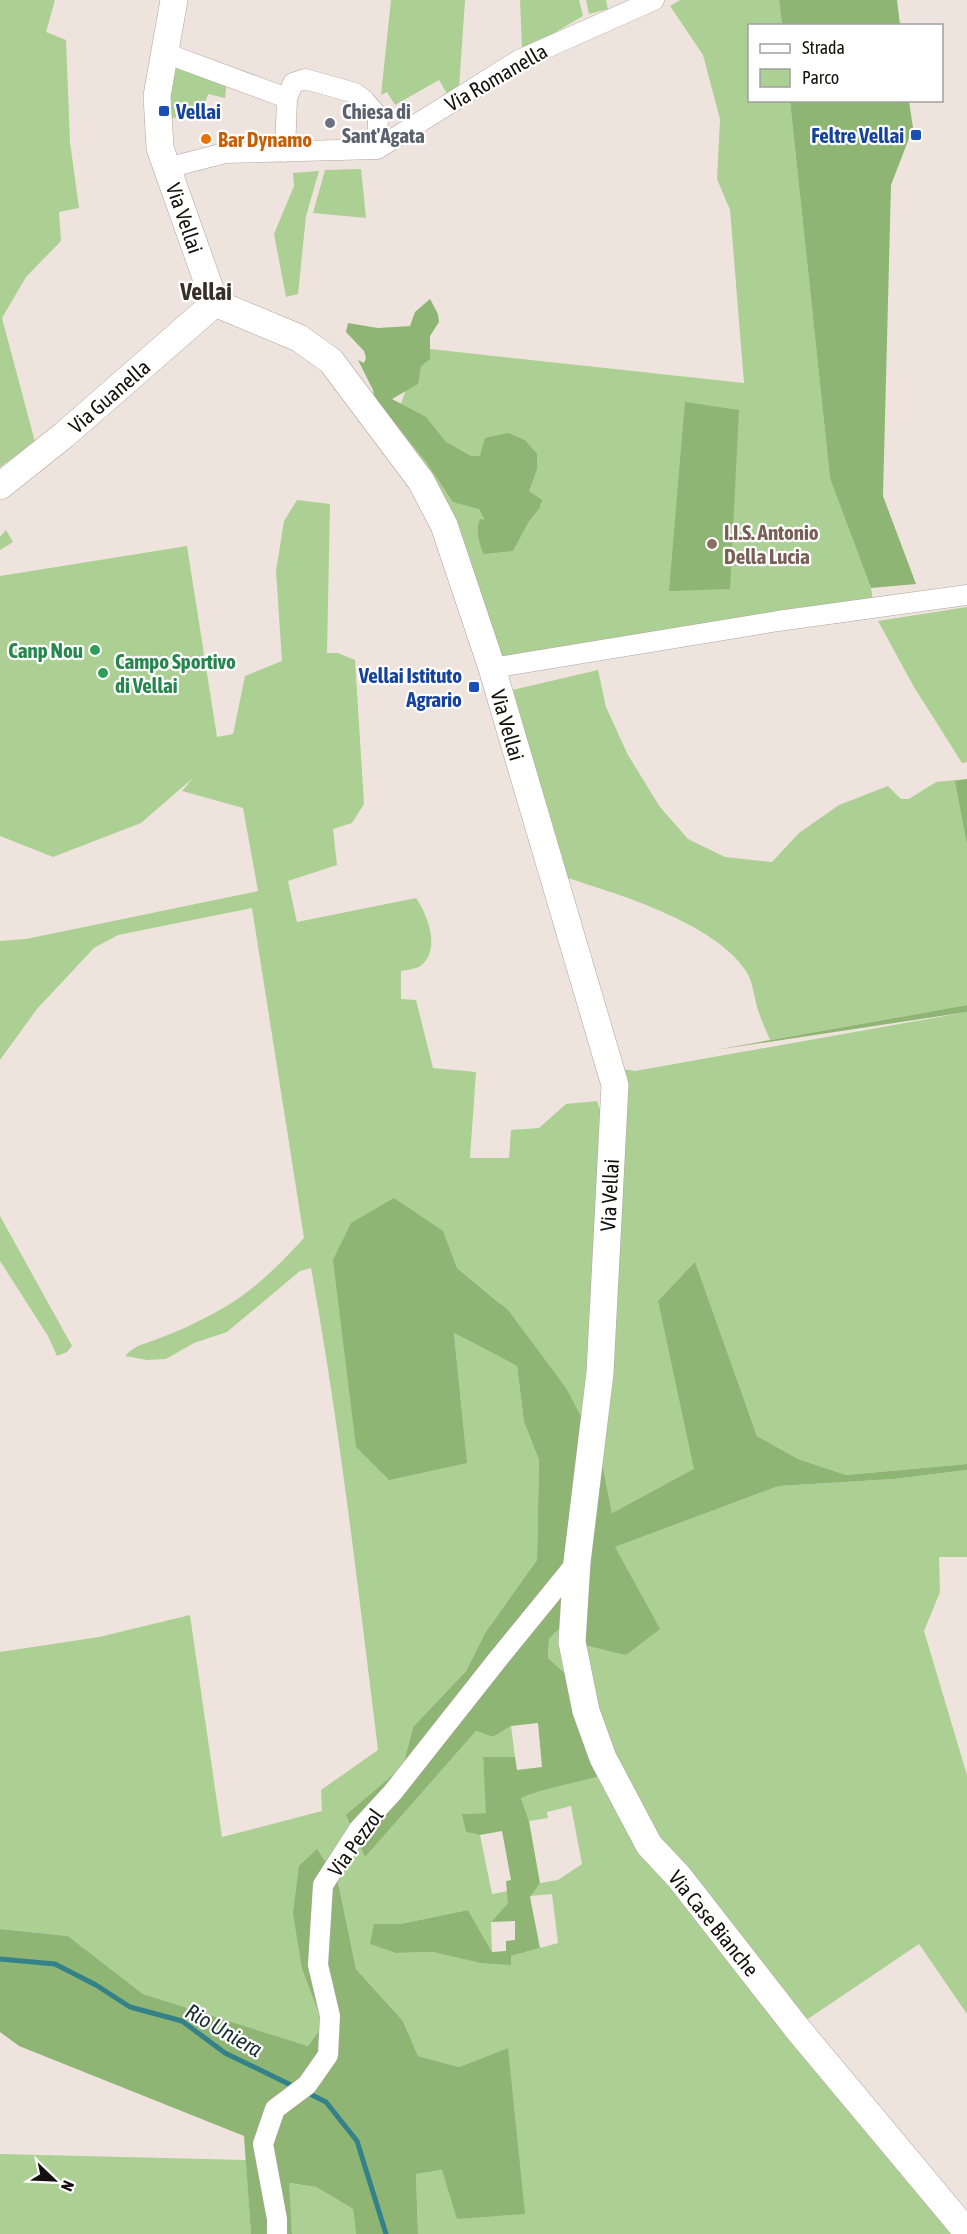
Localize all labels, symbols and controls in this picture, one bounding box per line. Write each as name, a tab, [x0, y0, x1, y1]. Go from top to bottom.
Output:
legend	[748, 24, 943, 102]
text: Strada	[802, 37, 845, 58]
street label: Via Romanella	[441, 38, 551, 116]
text: Parco	[802, 67, 839, 88]
place label: Vellai	[175, 99, 221, 123]
place label: Chiesa di Sant'Agata	[342, 99, 425, 147]
marker: Vellai	[157, 104, 171, 118]
marker: Chiesa di Sant'Agata	[323, 116, 337, 130]
place label: Feltre Vellai	[811, 123, 904, 147]
place label: Bar Dynamo	[218, 127, 312, 151]
marker: Feltre Vellai	[909, 128, 923, 142]
marker: Bar Dynamo	[199, 132, 213, 146]
street label: Via Vellai	[162, 180, 208, 256]
district label: Vellai	[179, 278, 232, 305]
street label: Via Guanella	[64, 354, 154, 438]
place label: I.I.S. Antonio Della Lucia	[724, 520, 819, 568]
marker: I.I.S. Antonio Della Lucia	[705, 537, 719, 551]
place label: Canp Nou	[8, 638, 83, 662]
marker: Canp Nou	[88, 643, 102, 657]
place label: Campo Sportivo di Vellai	[115, 649, 236, 697]
place label: Vellai Istituto Agrario	[358, 663, 462, 711]
marker: Campo Sportivo di Vellai	[96, 666, 110, 680]
marker: Vellai Istituto Agrario	[467, 680, 481, 694]
street label: Via Vellai	[486, 687, 530, 763]
street label: Via Vellai	[595, 1158, 623, 1232]
street label: Via Pezzol	[322, 1803, 388, 1880]
street label: Via Case Bianche	[664, 1865, 764, 1981]
water label: Rio Uniera	[181, 1998, 267, 2062]
north arrow	[24, 2150, 84, 2210]
text: N	[58, 2178, 78, 2194]

